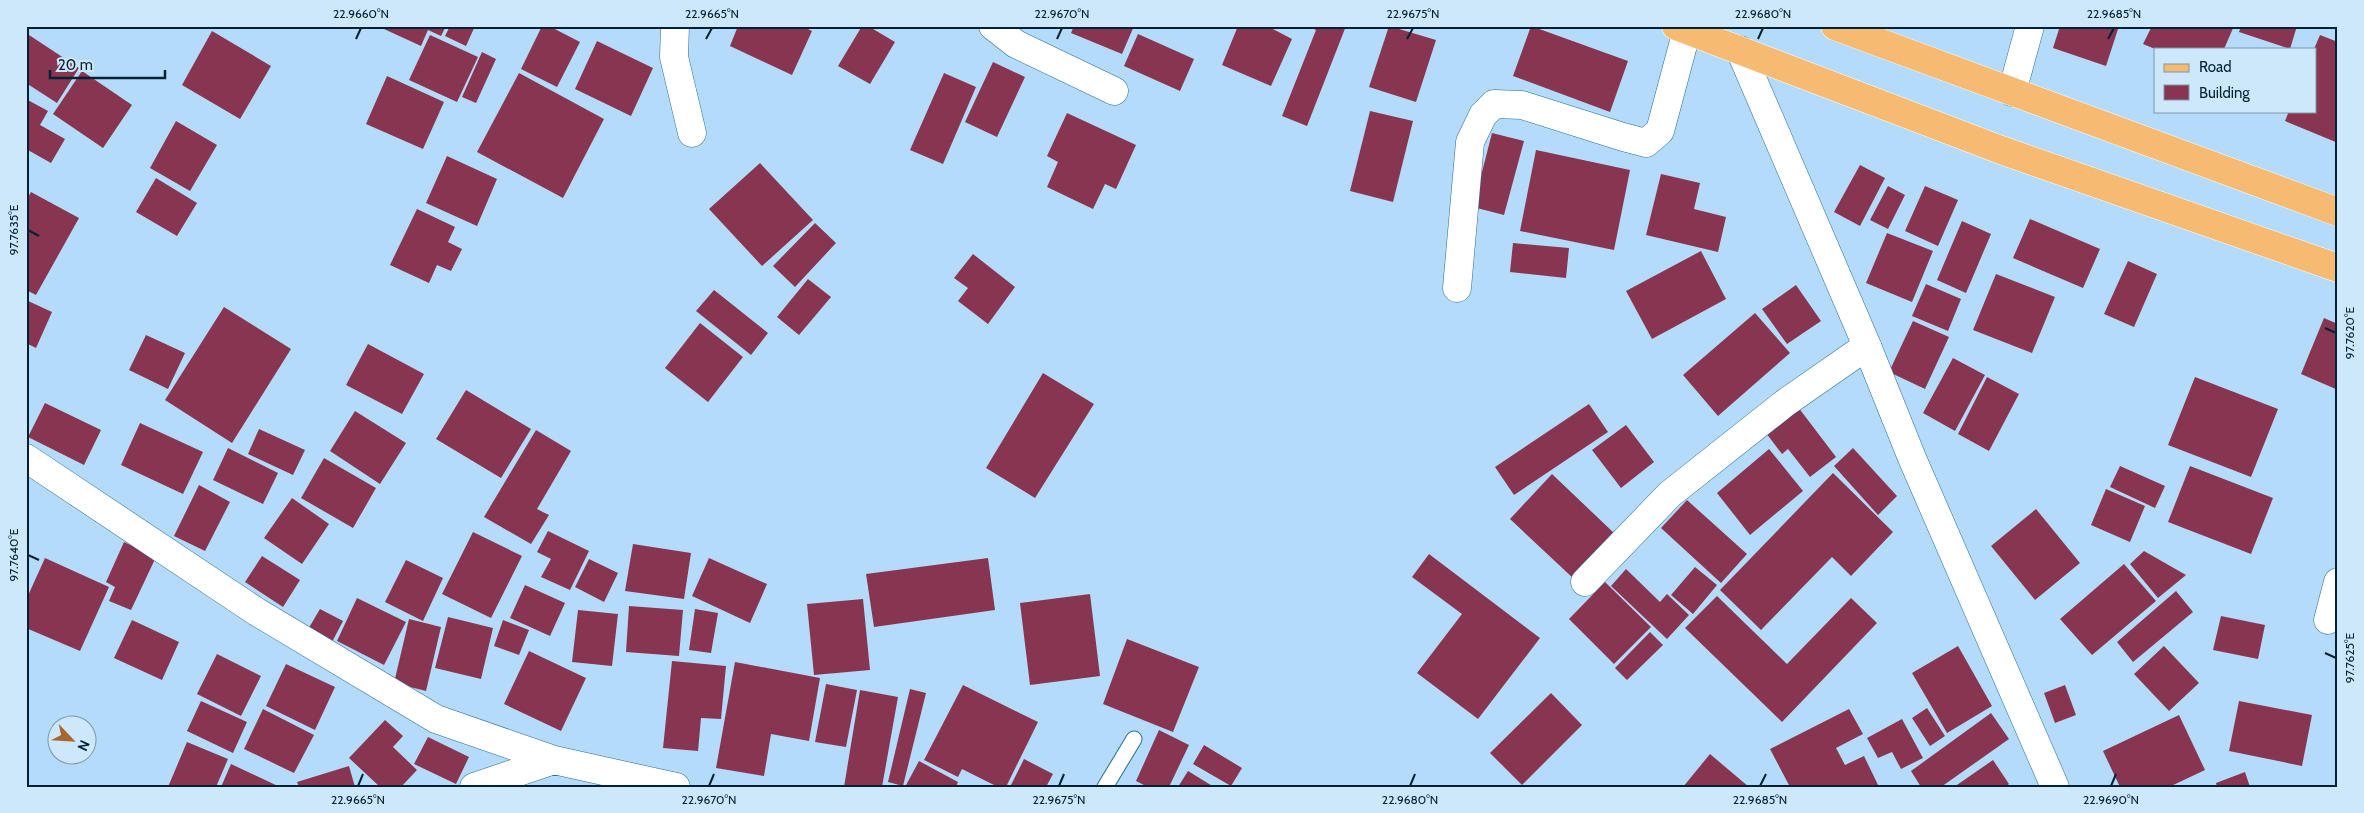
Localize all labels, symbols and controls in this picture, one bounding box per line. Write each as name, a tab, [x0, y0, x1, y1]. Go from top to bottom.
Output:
text: 22.9660°N	[333, 6, 389, 21]
text: 22.9665°N	[685, 6, 739, 21]
text: 22.9670°N	[1035, 6, 1089, 21]
text: 22.9675°N	[1386, 6, 1440, 21]
text: 22.9680°N	[1735, 6, 1791, 21]
text: 22.9685°N	[2087, 6, 2141, 21]
scale bar	[50, 48, 165, 80]
legend	[2154, 48, 2316, 112]
text: 20 m	[58, 56, 93, 74]
text: Road	[2199, 58, 2232, 76]
text: Building	[2199, 84, 2250, 102]
text: 97.7635°E	[6, 204, 21, 255]
text: 97.7620°E	[2342, 307, 2357, 359]
text: 97.7640°E	[6, 528, 21, 581]
text: 97.7625°E	[2342, 632, 2357, 683]
north arrow	[48, 716, 98, 766]
text: N	[74, 737, 94, 754]
text: 22.9665°N	[331, 792, 385, 807]
text: 22.9670°N	[682, 792, 736, 807]
text: 22.9675°N	[1032, 792, 1086, 807]
text: 22.9680°N	[1382, 792, 1438, 807]
text: 22.9685°N	[1733, 792, 1787, 807]
text: 22.9690°N	[2083, 792, 2139, 807]

